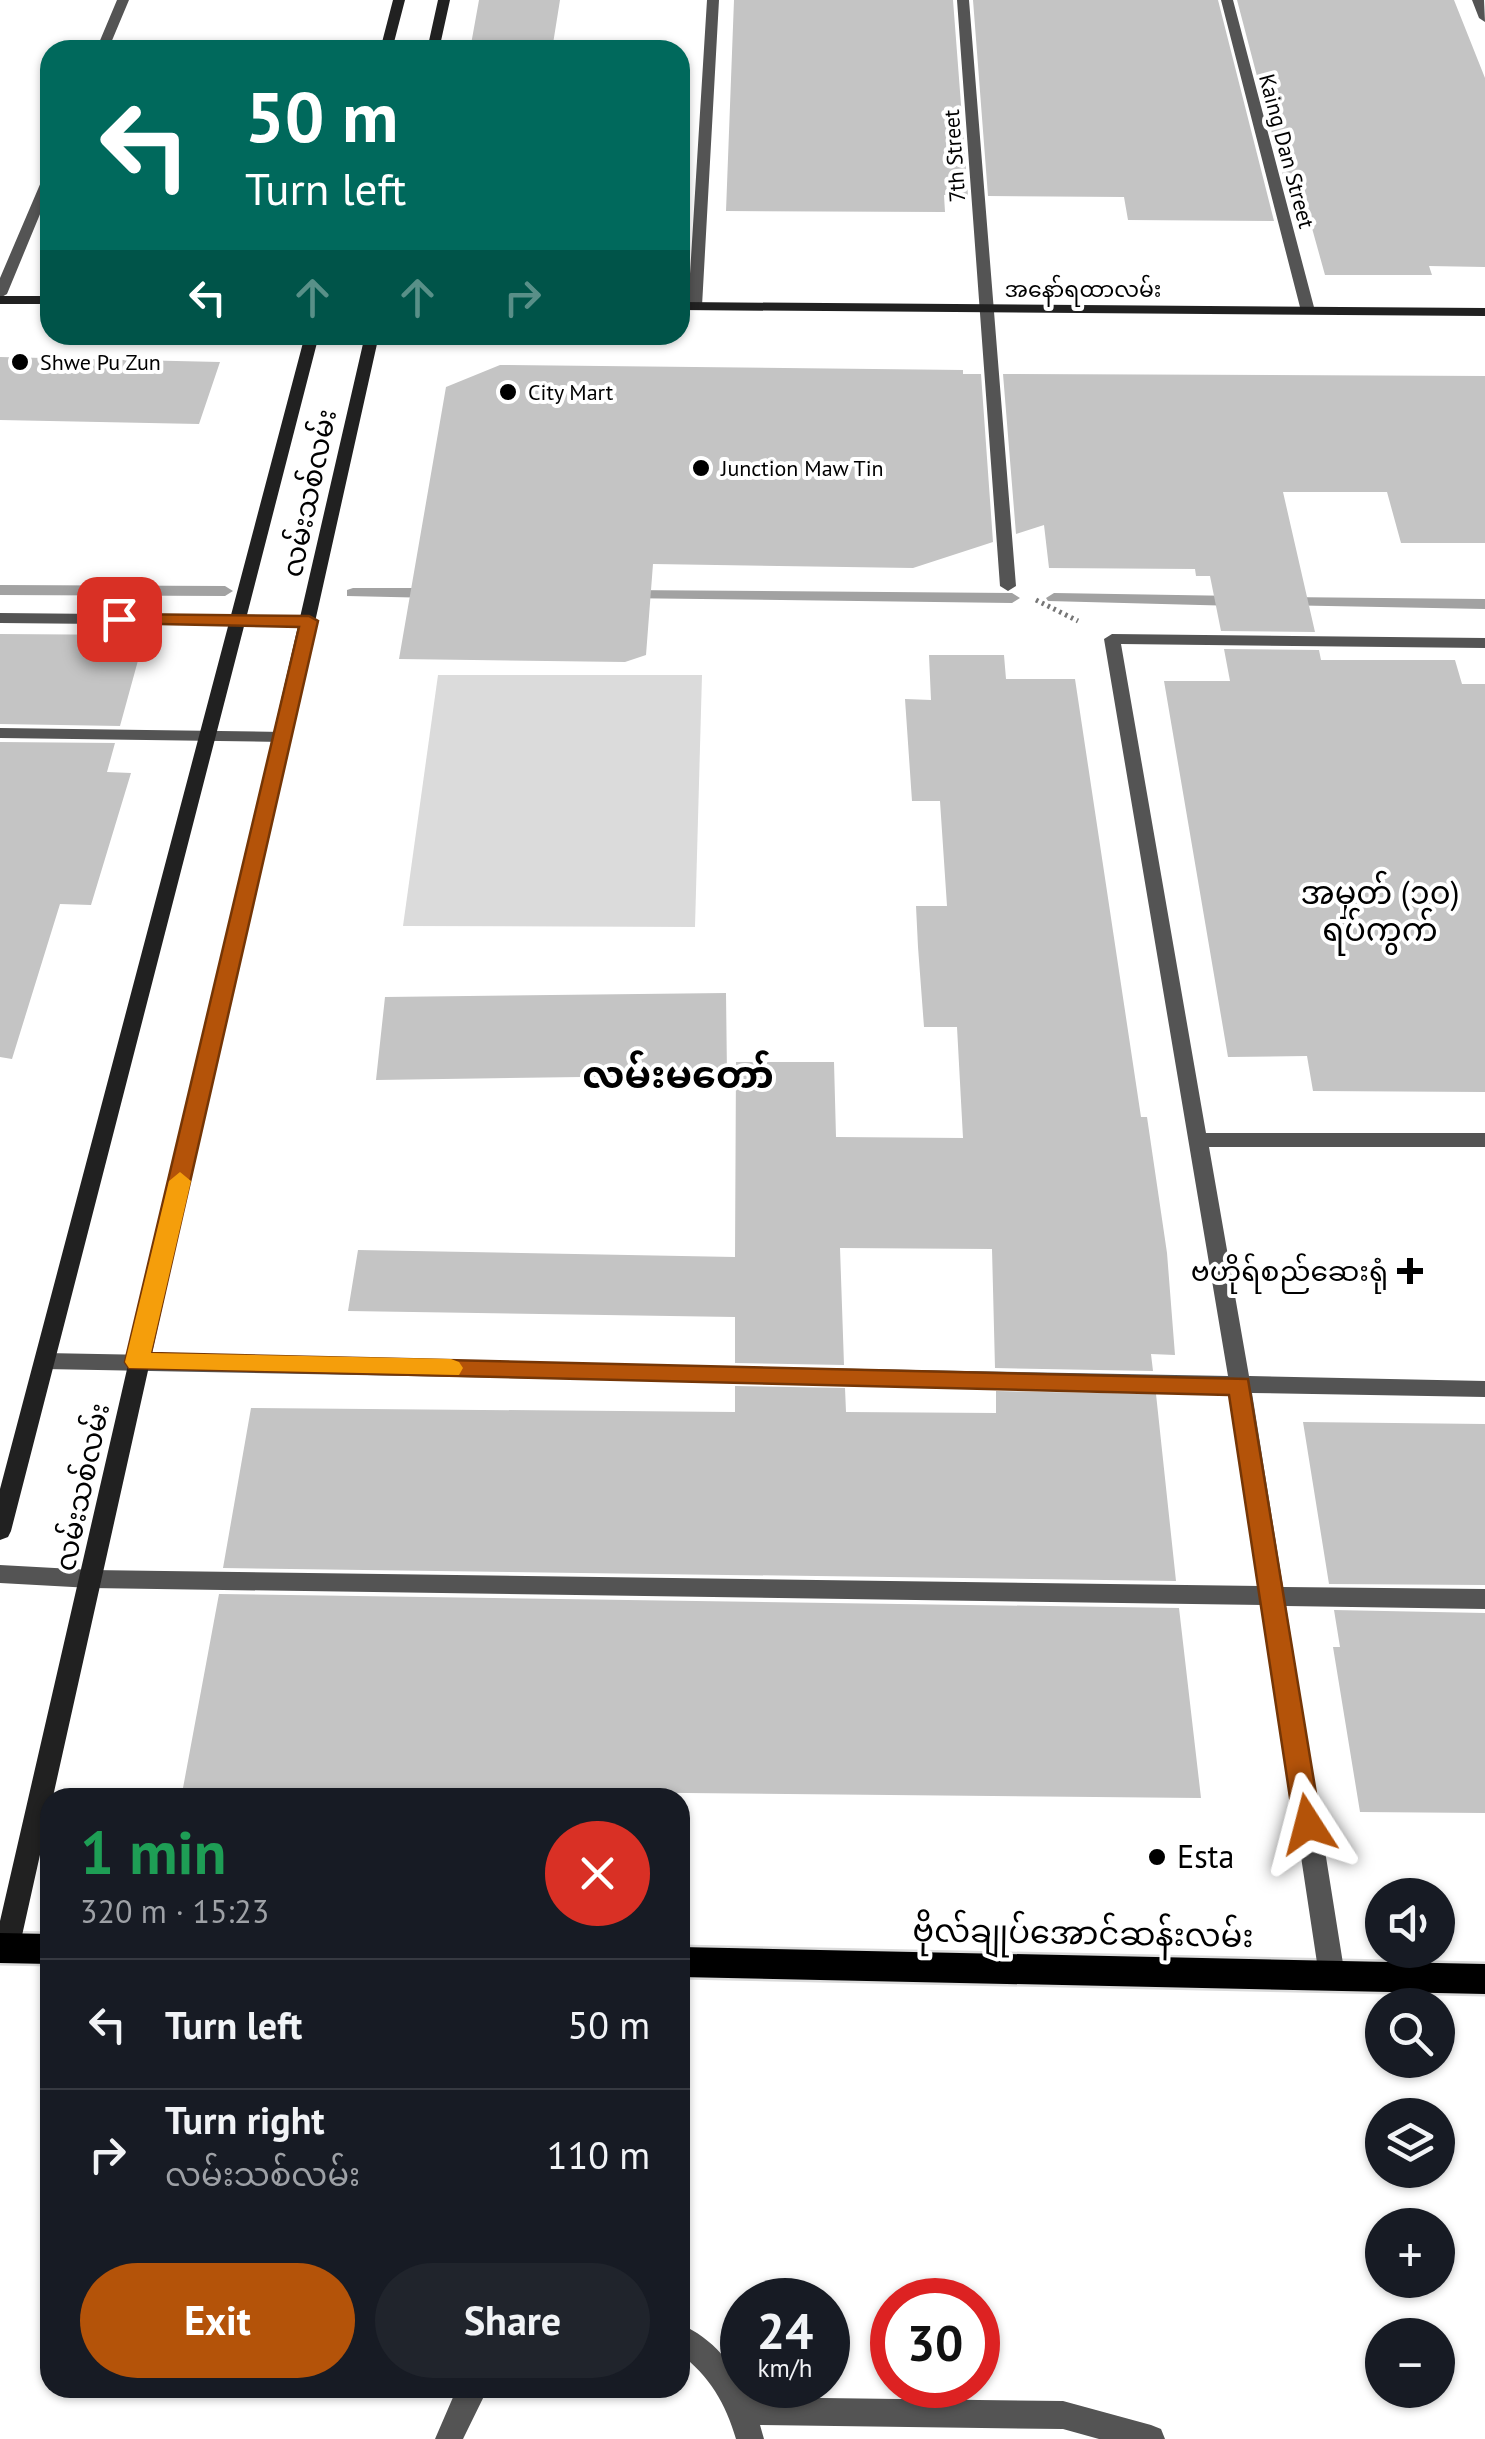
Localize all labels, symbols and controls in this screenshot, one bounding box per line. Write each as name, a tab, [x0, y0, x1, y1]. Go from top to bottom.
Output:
text: 50 m	[245, 71, 398, 161]
street label: Kaing Dan Street	[1253, 71, 1321, 232]
icon: left	[80, 80, 210, 210]
street label: 7th Street	[937, 108, 971, 203]
text: Turn left	[245, 159, 406, 217]
icon: left	[180, 270, 235, 325]
icon: ahead	[285, 270, 340, 325]
icon: ahead	[390, 270, 445, 325]
icon: right	[495, 270, 550, 325]
street label: အနော်ရထာလမ်း	[1005, 274, 1161, 307]
place label: Shwe Pu Zun	[40, 348, 161, 376]
marker: Shwe Pu Zun	[9, 351, 31, 373]
place label: City Mart	[528, 378, 614, 406]
marker: City Mart	[497, 381, 519, 403]
street label: လမ်းသစ်လမ်း	[273, 406, 344, 580]
place label: Junction Maw Tin	[720, 454, 884, 482]
marker: Junction Maw Tin	[690, 457, 712, 479]
pin	[77, 577, 162, 662]
icon: arrive	[92, 592, 147, 647]
district label: အမှတ် (၁၀) ရပ်ကွက်	[1300, 870, 1460, 956]
district label: လမ်းမတော်	[582, 1049, 774, 1098]
place label: ဗဟိုရ်စည်ဆေးရုံ	[1191, 1252, 1388, 1294]
marker: ဗဟိုရ်စည်ဆေးရုံ	[1397, 1258, 1423, 1284]
street label: လမ်းသစ်လမ်း	[46, 1400, 117, 1574]
position arrow	[1256, 1772, 1360, 1876]
text: 1 min	[80, 1813, 226, 1891]
button: close	[545, 1821, 650, 1926]
place label: Esta	[1177, 1835, 1234, 1877]
marker: Esta	[1146, 1846, 1168, 1868]
map controls	[1365, 1878, 1455, 2408]
button: sound	[1365, 1878, 1455, 1968]
text: 320 m · 15:23	[80, 1890, 269, 1932]
street label: ဗိုလ်ချုပ်အောင်ဆန်းလမ်း	[912, 1907, 1254, 1962]
button: search	[1365, 1988, 1455, 2078]
icon: left	[80, 1997, 135, 2052]
text: Turn left	[165, 2000, 302, 2049]
text: 50 m	[568, 2000, 650, 2049]
text: Turn right	[165, 2095, 325, 2144]
button: layers	[1365, 2098, 1455, 2188]
icon: right	[80, 2127, 135, 2182]
text: 110 m	[547, 2130, 650, 2179]
text: လမ်းသစ်လမ်း	[165, 2153, 360, 2195]
button: +	[1365, 2208, 1455, 2298]
button: Exit	[80, 2263, 355, 2378]
button: Share	[375, 2263, 650, 2378]
speed limit sign: 30	[870, 2278, 1000, 2408]
text: 24	[757, 2298, 813, 2363]
button: −	[1365, 2318, 1455, 2408]
text: km/h	[758, 2352, 812, 2384]

